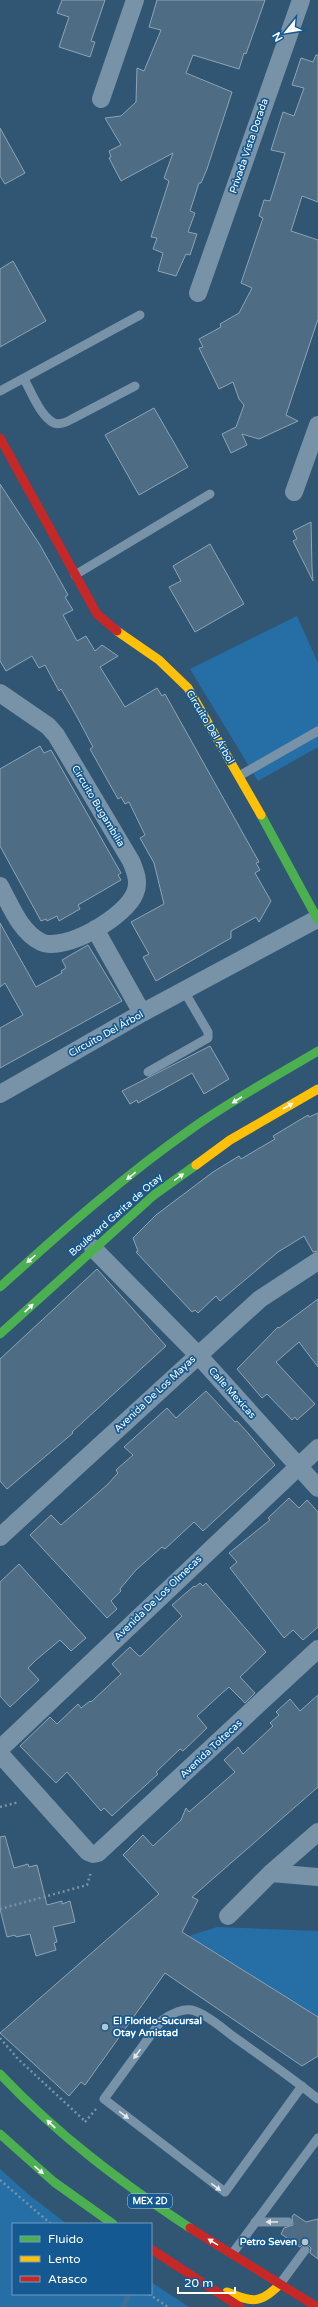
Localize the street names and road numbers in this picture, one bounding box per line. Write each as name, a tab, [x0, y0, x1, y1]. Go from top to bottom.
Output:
street label: Privada Vista Dorada	[227, 97, 271, 195]
street label: Circuito Del Árbol	[183, 688, 237, 766]
street label: Circuito Bugambilia	[69, 763, 127, 849]
street label: Circuito Del Árbol	[67, 1008, 145, 1060]
street label: Boulevard Garita de Otay	[67, 1171, 166, 1259]
street label: Avenida De Los Mayas	[112, 1353, 198, 1435]
street label: Calle Mexicas	[206, 1365, 258, 1421]
street label: Avenida De Los Olmecas	[112, 1553, 204, 1643]
street label: Avenida Toltecas	[178, 1717, 245, 1781]
road number: MEX 2D	[128, 2194, 172, 2208]

